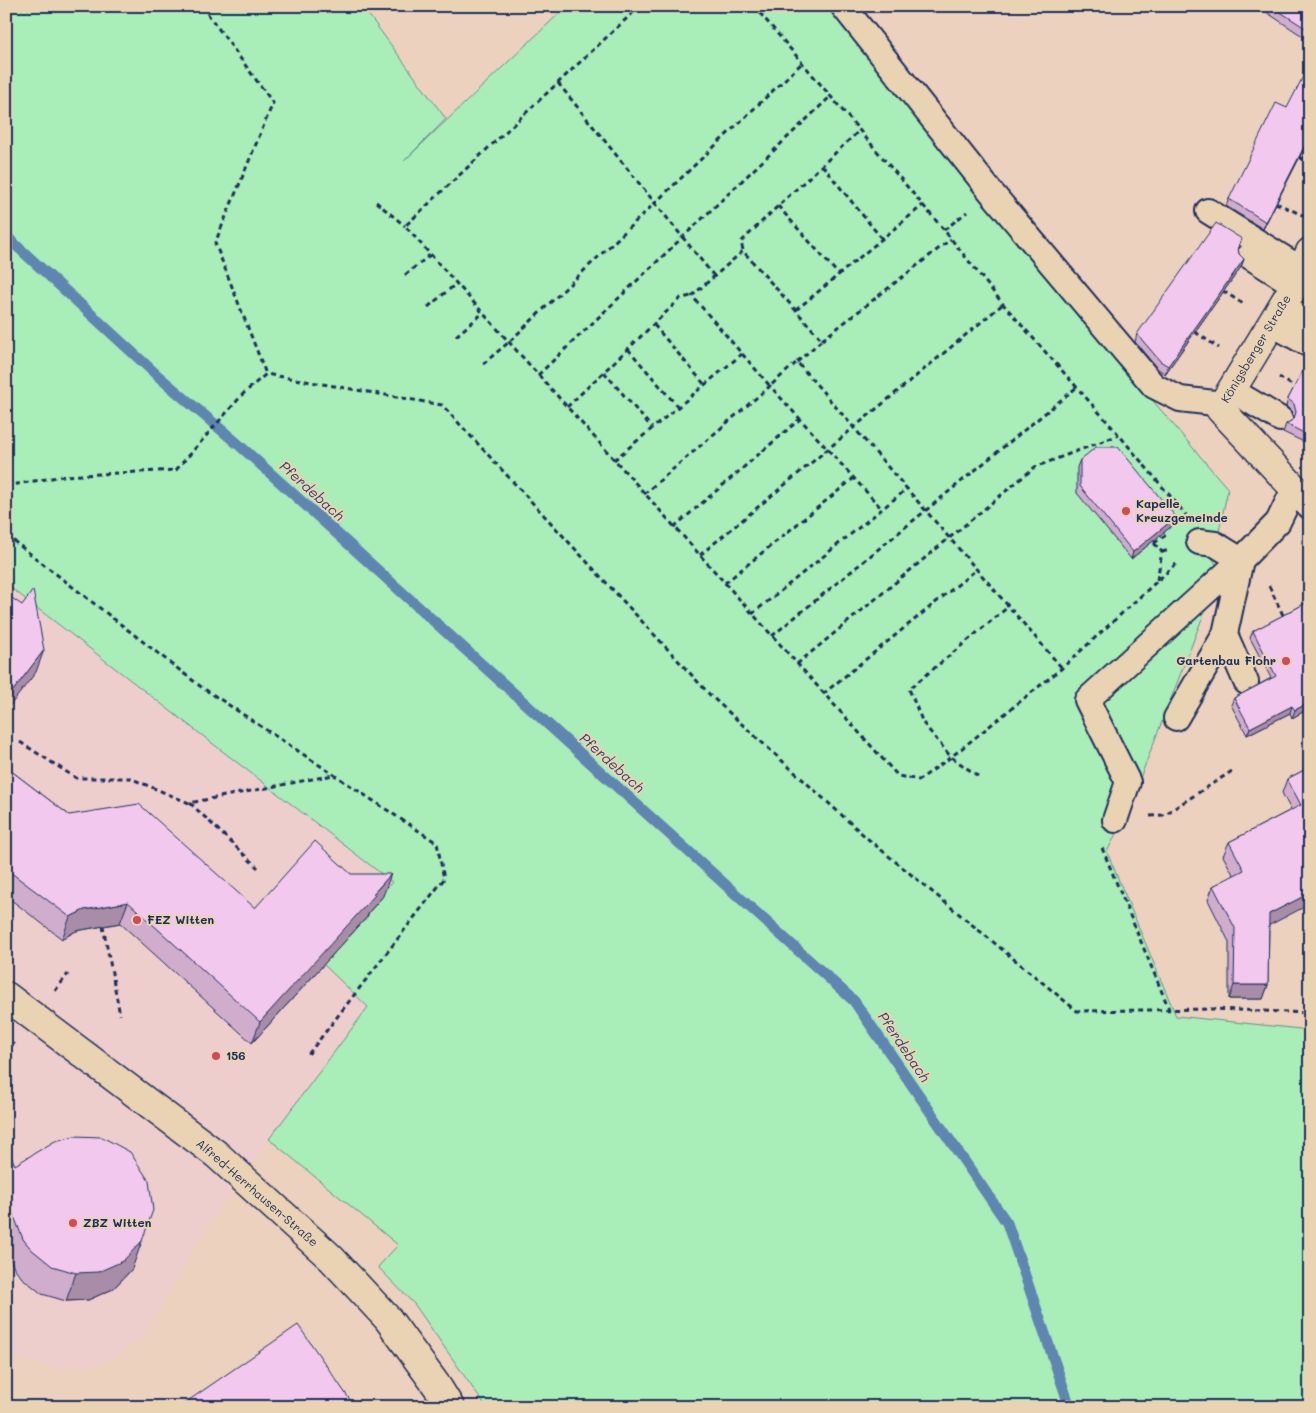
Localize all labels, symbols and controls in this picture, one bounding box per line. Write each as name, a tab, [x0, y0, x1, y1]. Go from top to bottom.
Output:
street label: Königsberger Straße	[1216, 291, 1294, 406]
water label: Pferdebach	[276, 456, 349, 525]
place label: Kapelle Kreuzgemeinde	[1136, 495, 1228, 525]
marker: Kapelle Kreuzgemeinde	[1120, 505, 1132, 517]
place label: Gartenbau Flohr	[1176, 652, 1276, 668]
marker: Gartenbau Flohr	[1280, 655, 1292, 667]
water label: Pferdebach	[576, 728, 649, 797]
place label: FEZ Witten	[147, 911, 214, 927]
marker: FEZ Witten	[131, 914, 143, 926]
water label: Pferdebach	[874, 1008, 935, 1086]
place label: 156	[226, 1047, 246, 1063]
marker: 156	[210, 1050, 222, 1062]
street label: Alfred-Herrhausen-Straße	[193, 1135, 322, 1250]
place label: ZBZ Witten	[83, 1214, 152, 1230]
marker: ZBZ Witten	[67, 1217, 79, 1229]

